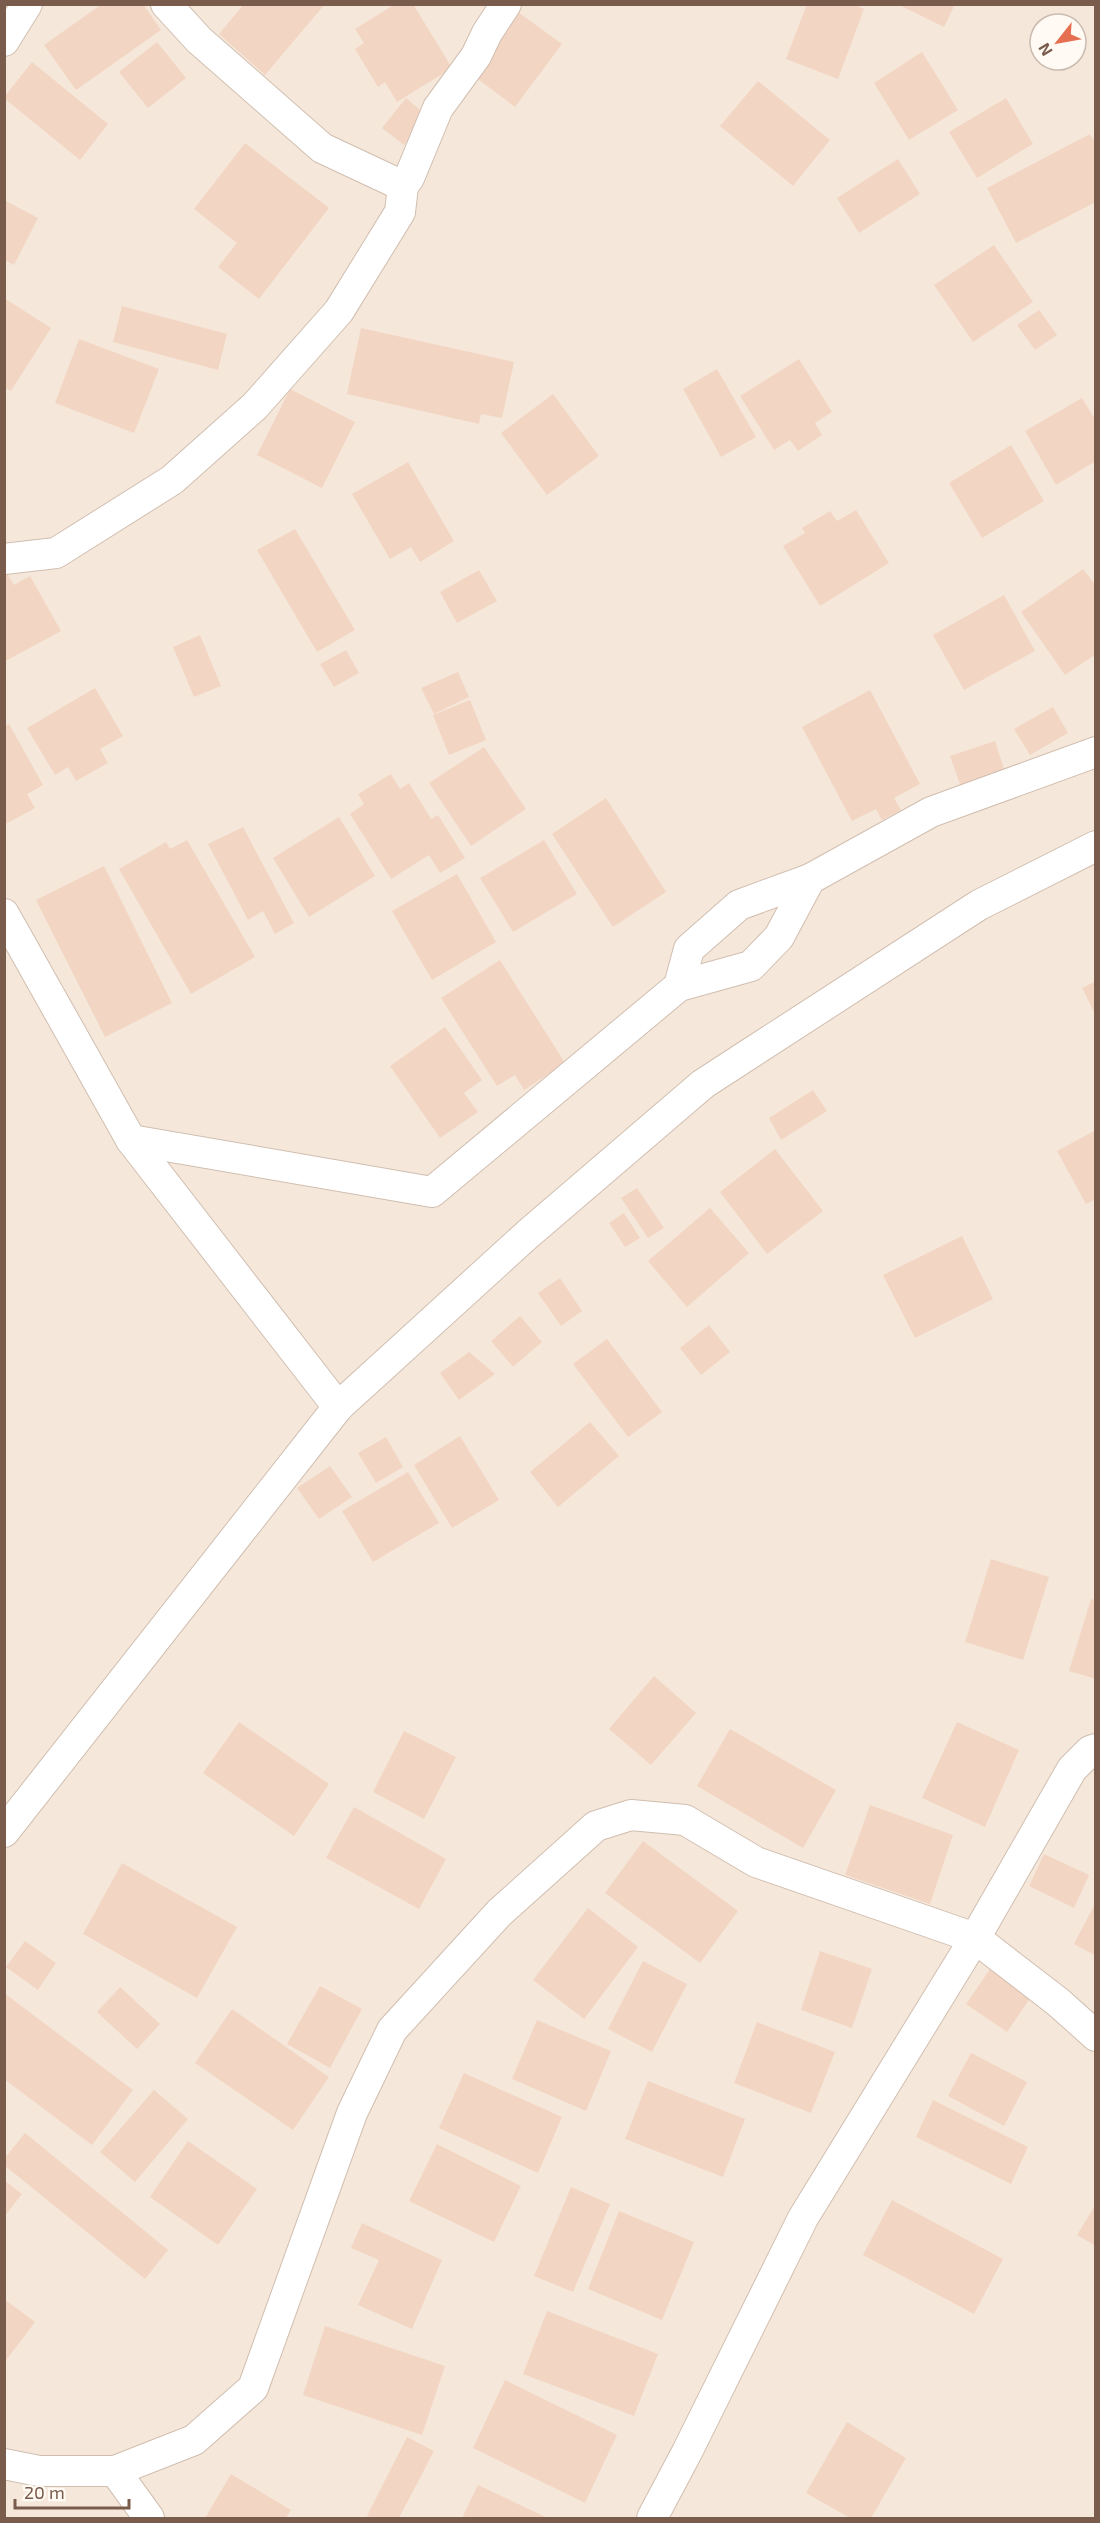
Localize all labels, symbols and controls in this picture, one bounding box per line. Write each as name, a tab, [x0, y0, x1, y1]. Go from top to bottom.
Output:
north arrow	[1028, 12, 1088, 72]
text: N	[1034, 40, 1056, 60]
scale bar	[15, 2472, 129, 2510]
text: 20 m	[24, 2481, 65, 2503]

